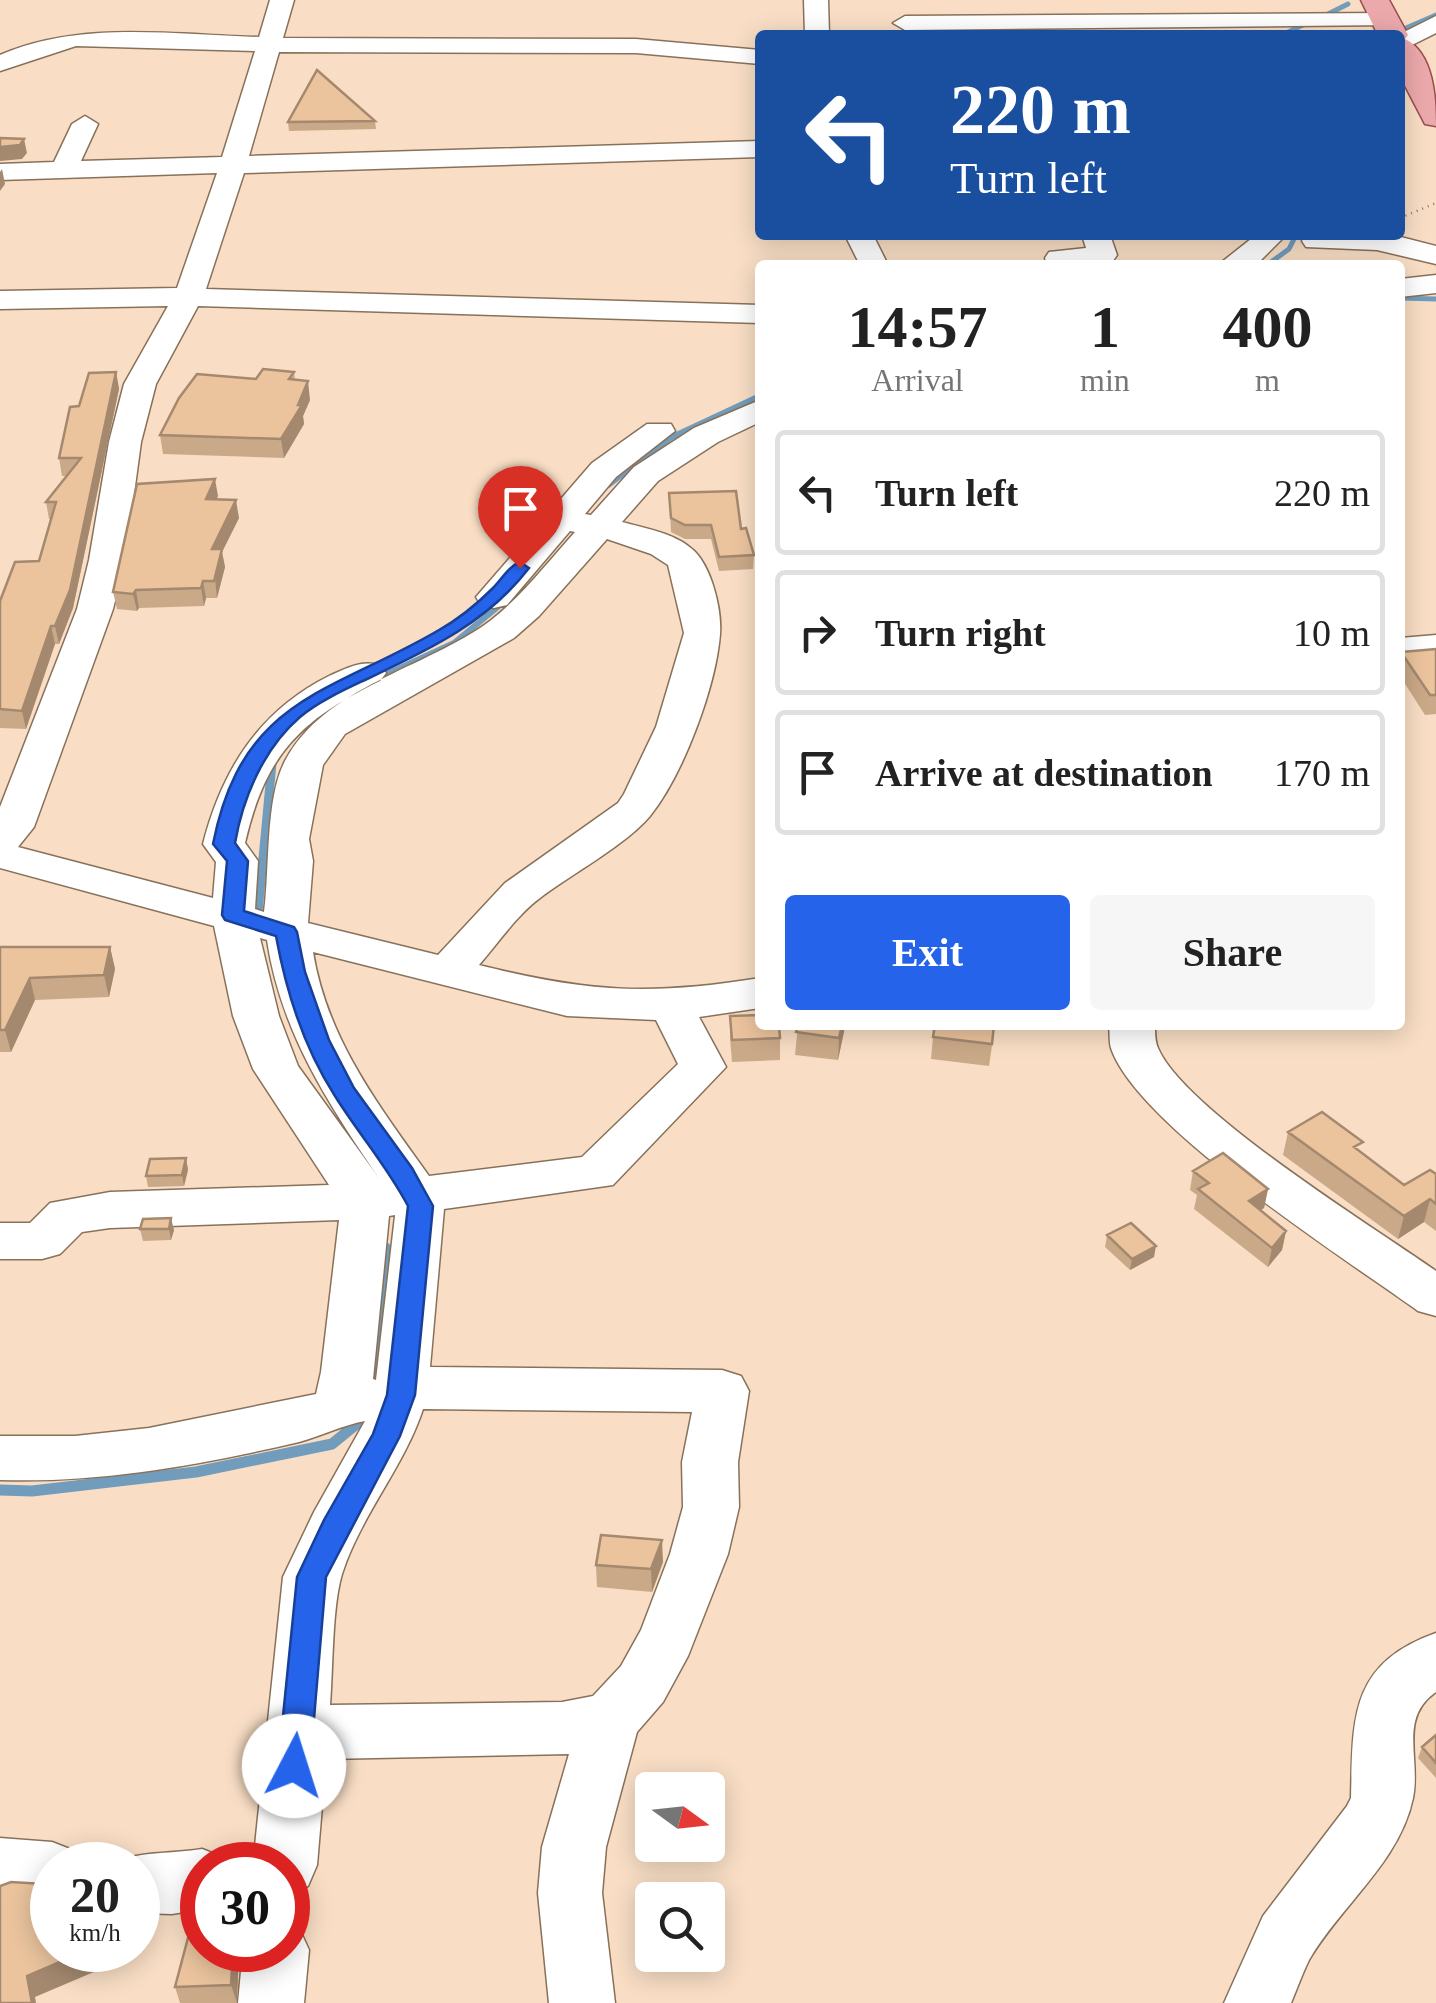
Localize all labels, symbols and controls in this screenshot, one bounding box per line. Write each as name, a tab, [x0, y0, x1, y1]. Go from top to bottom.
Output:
icon: left	[785, 70, 915, 200]
text: 220 m	[950, 71, 1131, 148]
text: Turn left	[950, 153, 1107, 203]
text: 14:57	[848, 294, 988, 360]
text: 1	[1090, 294, 1120, 360]
text: 400	[1222, 294, 1312, 360]
text: Arrival	[871, 362, 964, 398]
text: min	[1080, 362, 1130, 398]
text: m	[1255, 362, 1280, 398]
icon: left	[790, 465, 845, 520]
pin	[478, 466, 563, 569]
text: Turn left	[875, 472, 1018, 514]
text: 220 m	[1274, 472, 1370, 514]
icon: arrive	[493, 481, 548, 536]
icon: right	[790, 605, 845, 660]
text: Turn right	[875, 612, 1046, 654]
text: 10 m	[1293, 612, 1370, 654]
icon: arrive	[790, 745, 845, 800]
text: Arrive at destination	[875, 752, 1213, 794]
text: 170 m	[1274, 752, 1370, 794]
button: Exit	[785, 895, 1070, 1010]
button: Share	[1090, 895, 1375, 1010]
position arrow	[242, 1714, 346, 1818]
north arrow	[635, 1772, 725, 1862]
map controls	[635, 1772, 725, 1972]
speed limit sign: 30	[180, 1842, 310, 1972]
text: 20	[70, 1867, 120, 1923]
button: search	[635, 1882, 725, 1972]
text: km/h	[69, 1919, 121, 1946]

